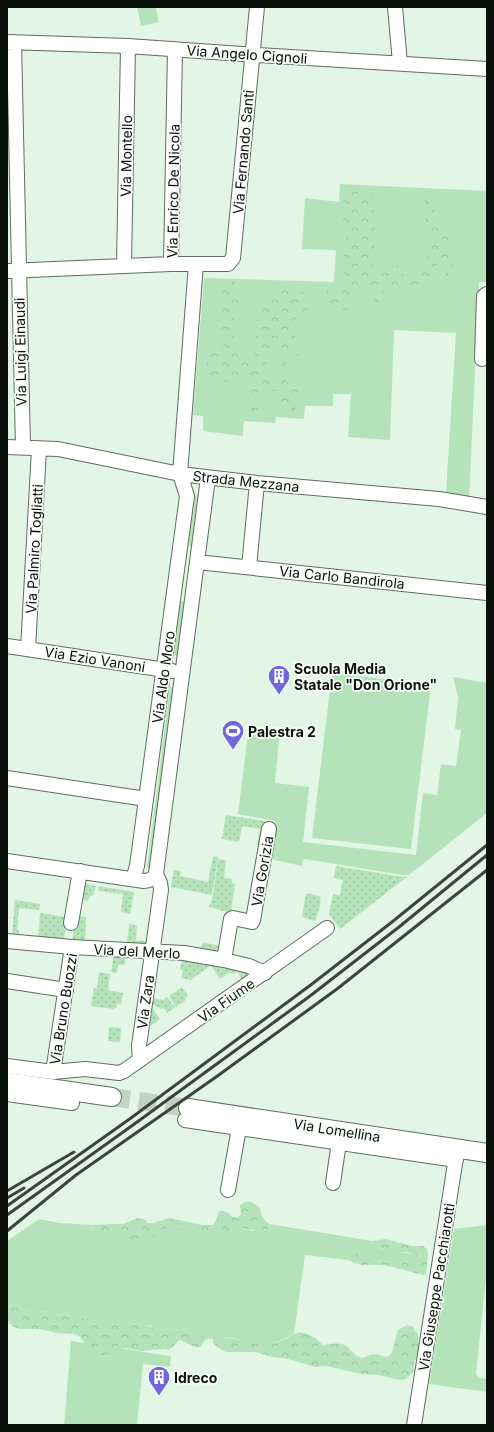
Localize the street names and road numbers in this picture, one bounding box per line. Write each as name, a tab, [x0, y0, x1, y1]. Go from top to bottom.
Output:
street label: Via Angelo Cignoli	[186, 41, 308, 67]
street label: Via Fernando Santi	[229, 89, 257, 215]
street label: Via Montello	[117, 115, 135, 197]
street label: Via Enrico De Nicola	[163, 124, 183, 258]
street label: Via Luigi Einaudi	[11, 298, 29, 406]
street label: Strada Mezzana	[192, 467, 300, 495]
street label: Via Palmiro Togliatti	[22, 484, 46, 614]
street label: Via Carlo Bandirola	[278, 562, 406, 592]
street label: Via Aldo Moro	[148, 630, 178, 724]
street label: Via Ezio Vanoni	[43, 643, 147, 675]
street label: Via Gorizia	[247, 834, 277, 908]
street label: Via del Merlo	[93, 940, 181, 962]
street label: Via Bruno Buozzi	[46, 952, 80, 1066]
street label: Via Zara	[133, 974, 157, 1030]
street label: Via Fiume	[194, 974, 258, 1026]
street label: Via Lomellina	[292, 1115, 382, 1145]
street label: Via Giuseppe Pacchiarotti	[414, 1202, 458, 1372]

